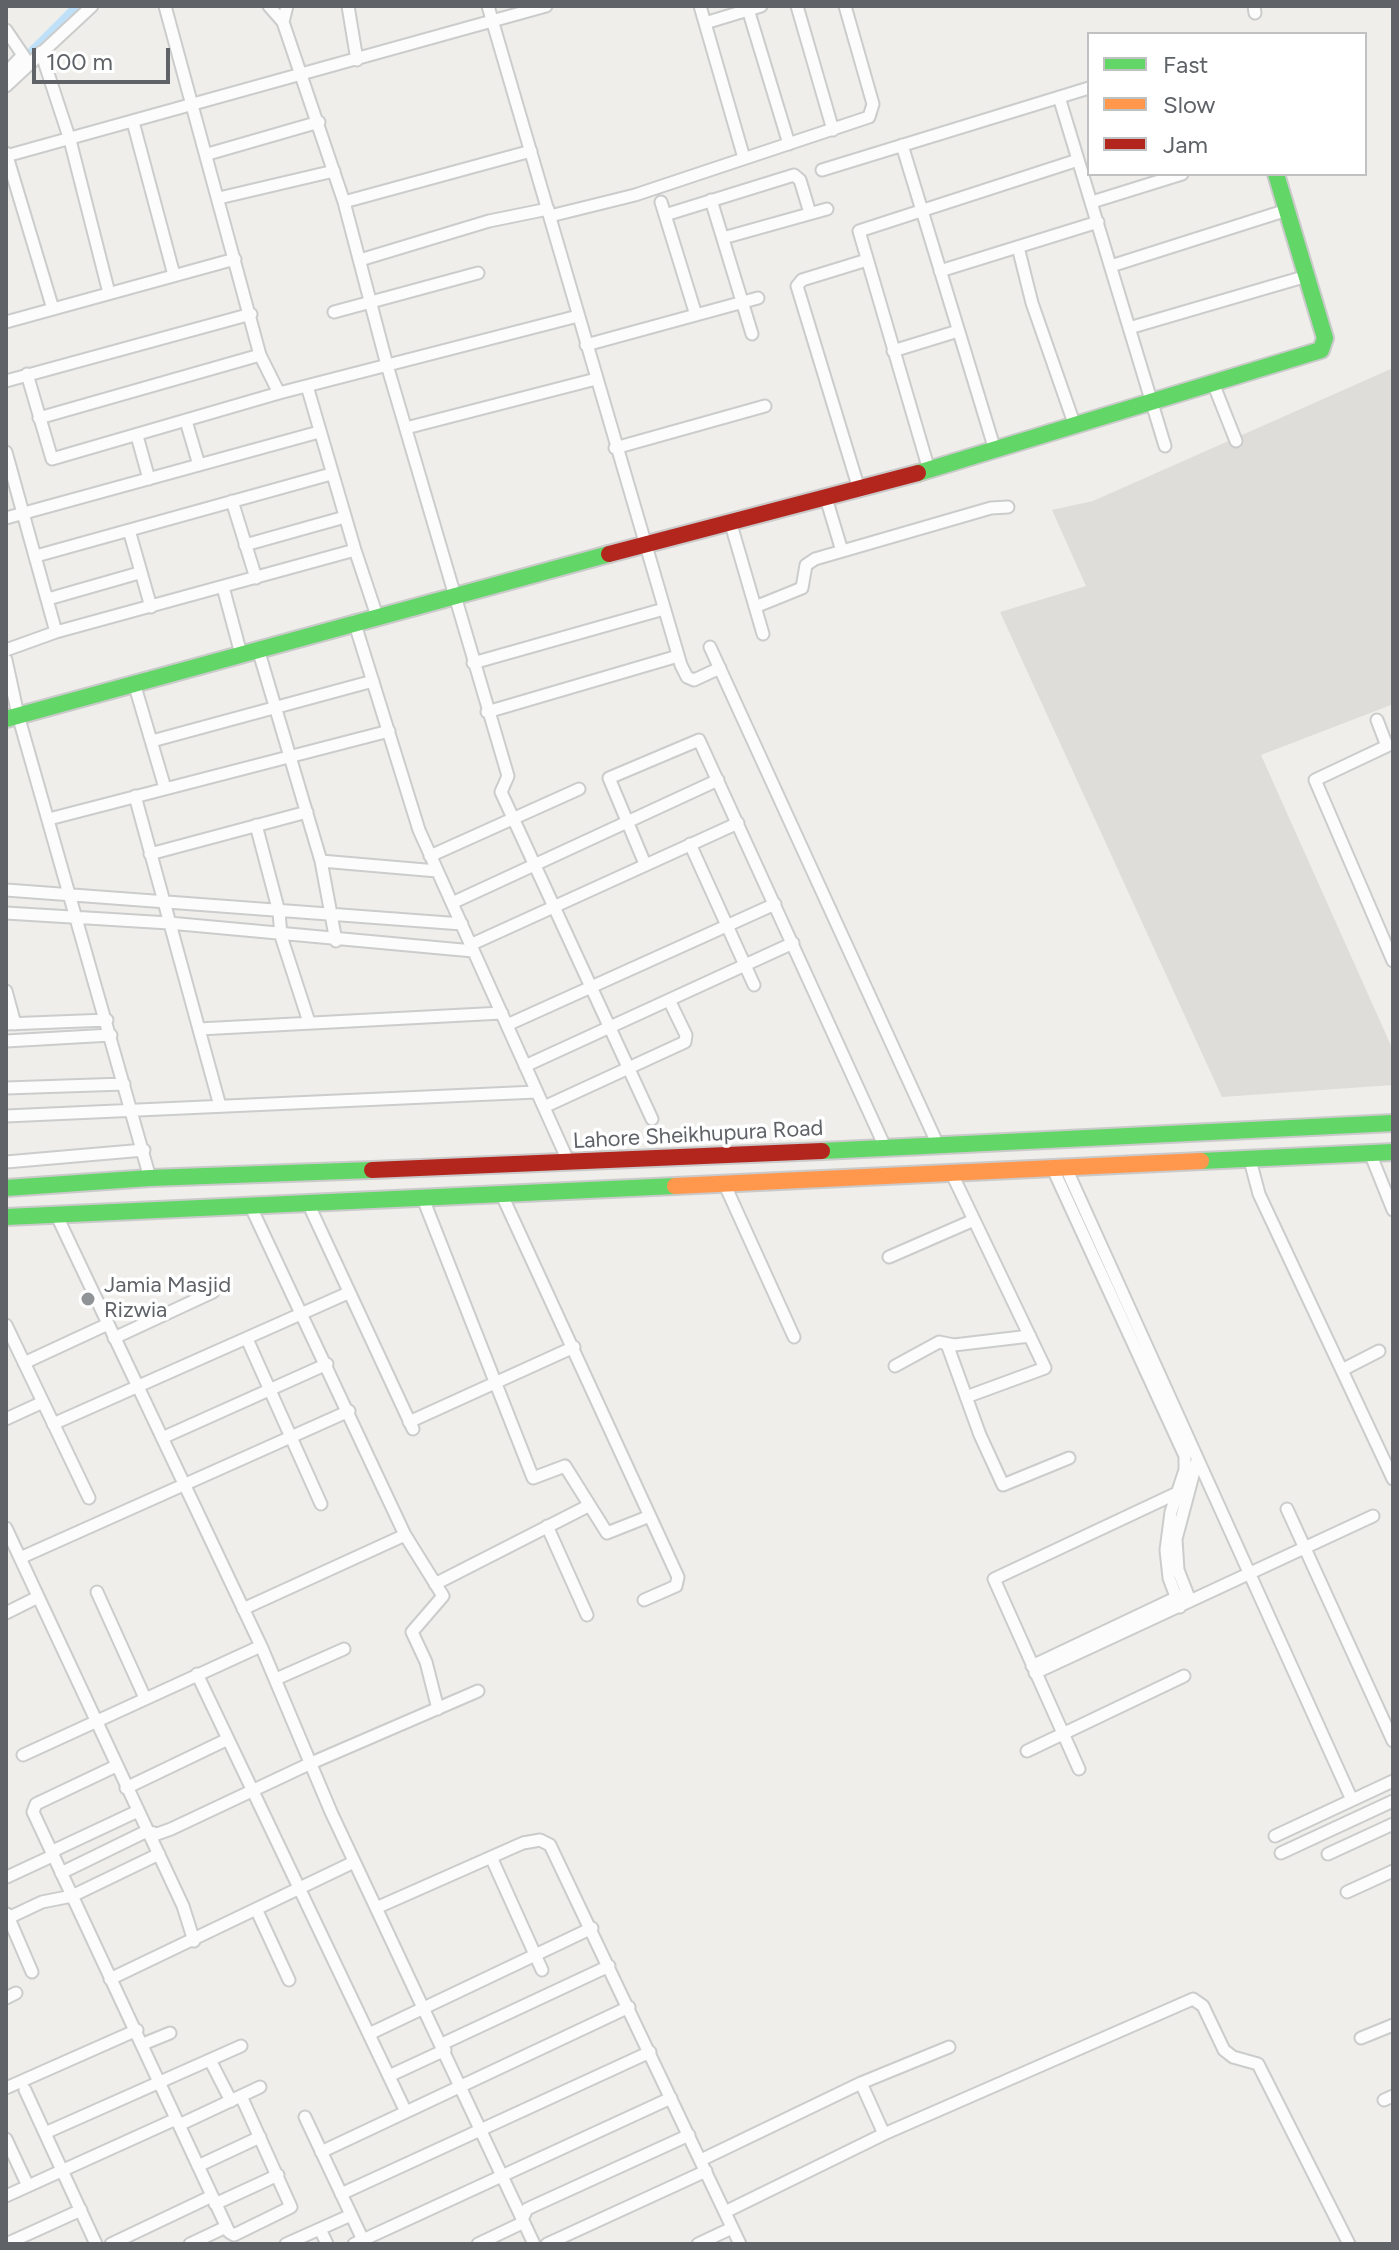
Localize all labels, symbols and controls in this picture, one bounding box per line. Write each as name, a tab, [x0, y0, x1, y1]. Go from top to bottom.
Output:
scale bar	[36, 32, 174, 82]
legend	[1087, 32, 1367, 176]
text: 100 m	[46, 47, 113, 76]
text: Fast	[1163, 50, 1208, 79]
text: Slow	[1163, 90, 1215, 119]
text: Jam	[1163, 130, 1208, 159]
street label: Lahore Sheikhupura Road	[572, 1115, 824, 1155]
place label: Jamia Masjid Rizwia	[104, 1273, 231, 1324]
marker: Jamia Masjid Rizwia	[79, 1290, 97, 1308]

